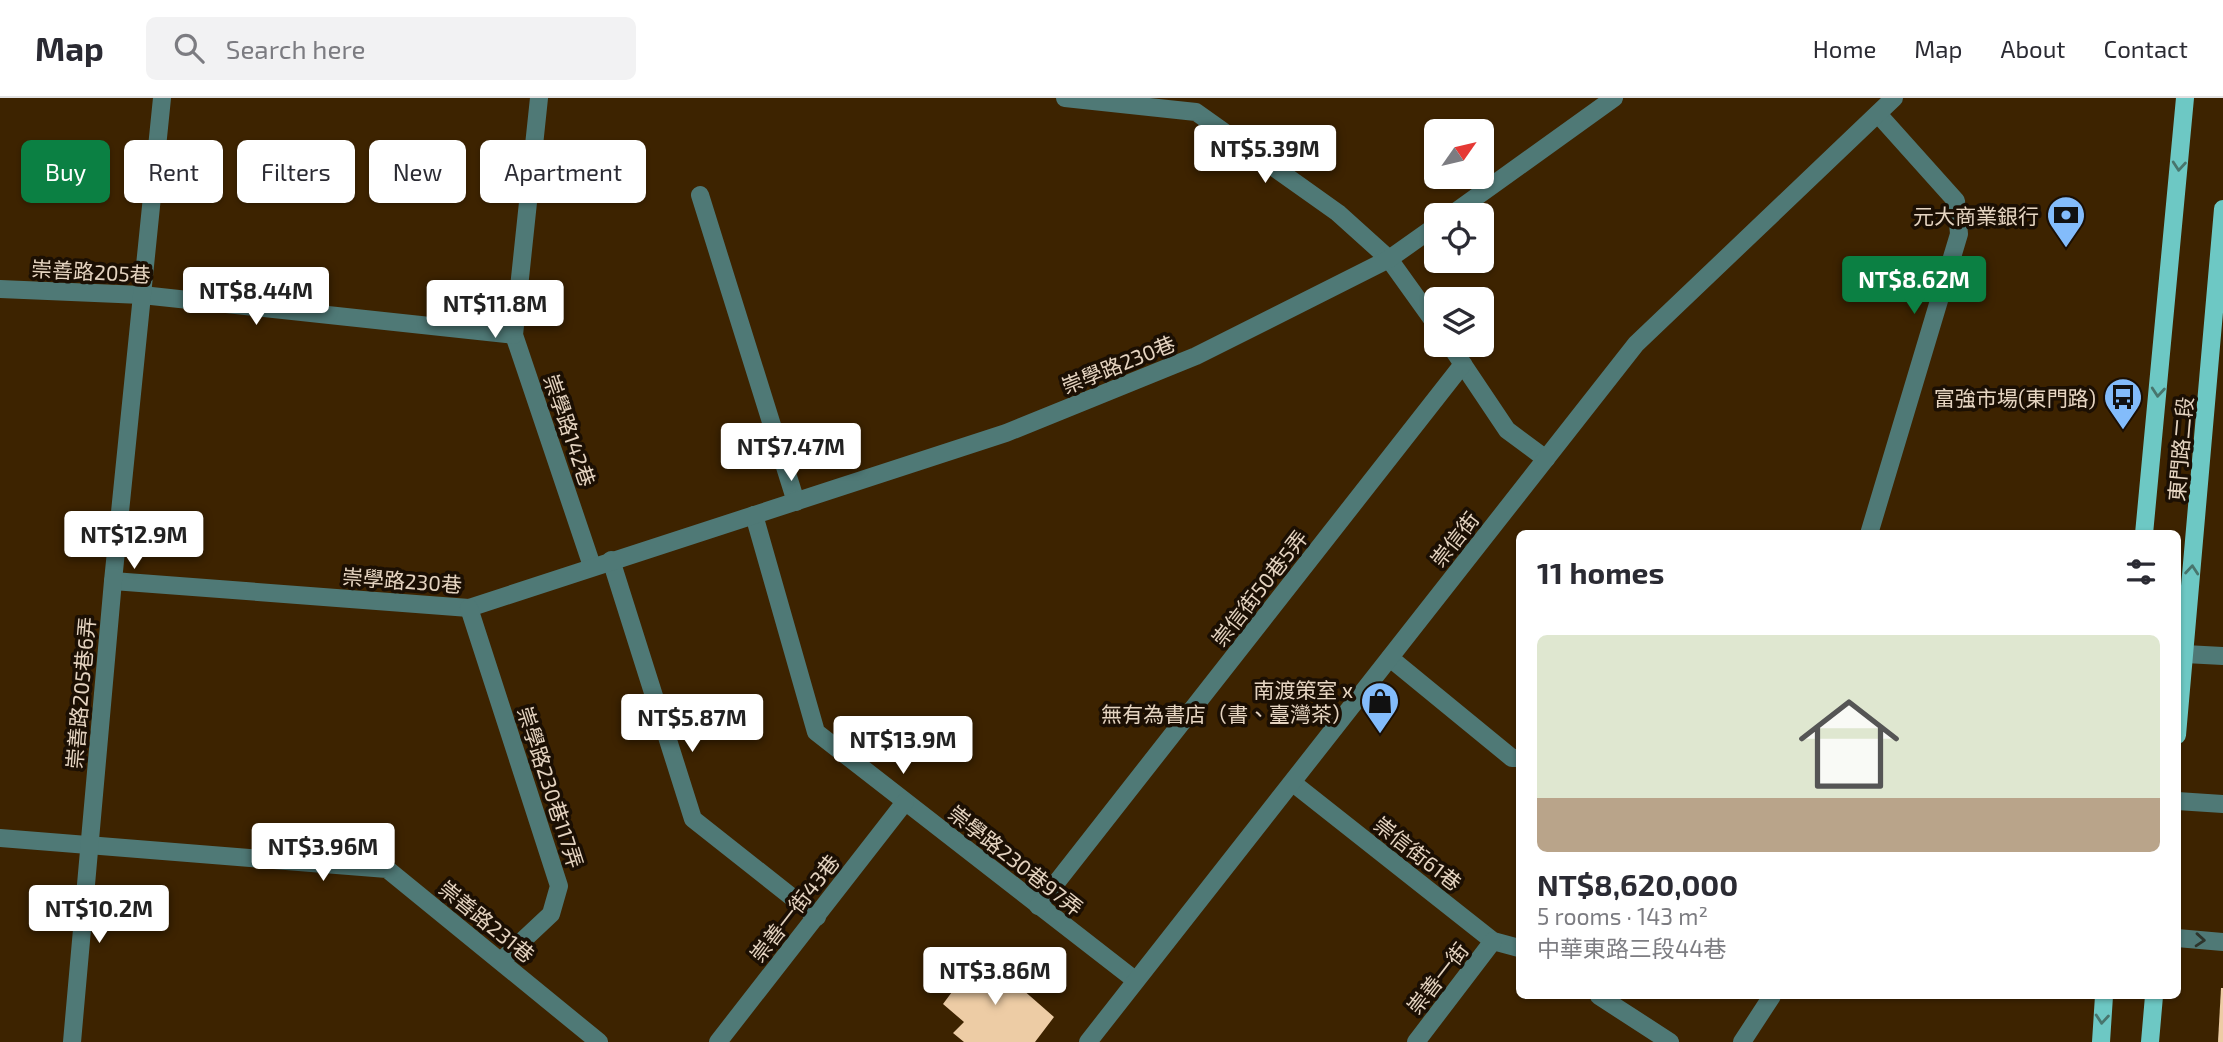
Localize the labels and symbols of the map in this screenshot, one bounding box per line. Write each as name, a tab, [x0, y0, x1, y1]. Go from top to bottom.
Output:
north arrow	[1424, 119, 1494, 189]
pin: NT$5.39M	[1193, 126, 1337, 185]
one-way arrow	[2171, 160, 2186, 172]
bank icon: 元大商業銀行	[2045, 194, 2087, 249]
place label: 元大商業銀行	[1913, 203, 2039, 228]
street label: 崇善路205巷	[31, 255, 151, 287]
pin: NT$8.62M	[1842, 256, 1986, 316]
pin: NT$8.44M	[184, 268, 328, 327]
pin: NT$11.8M	[423, 280, 567, 340]
street label: 崇學路230巷	[1058, 330, 1178, 398]
street label: 崇學路142巷	[539, 371, 601, 489]
bus stop icon: 富強市場(東門路)	[2102, 376, 2144, 431]
place label: 富強市場(東門路)	[1934, 385, 2096, 410]
one-way arrow	[2150, 387, 2165, 398]
street label: 東門路二段	[2163, 396, 2197, 502]
pin: NT$7.47M	[719, 424, 863, 483]
street label: 崇信街	[1425, 506, 1483, 572]
pin: NT$12.9M	[62, 512, 206, 571]
street label: 崇信街50巷5弄	[1206, 525, 1312, 651]
street label: 崇學路230巷	[341, 563, 463, 597]
one-way arrow	[2184, 564, 2199, 575]
street label: 崇善路205巷6弄	[61, 616, 99, 770]
place label: 南渡策室 x 無有為書店（書、臺灣茶）	[1101, 677, 1353, 726]
shop icon: 南渡策室 x 無有為書店（書、臺灣茶）	[1359, 680, 1401, 735]
pin: NT$5.87M	[620, 694, 764, 754]
street label: 崇學路230巷117弄	[513, 703, 589, 871]
pin: NT$13.9M	[831, 716, 975, 776]
street label: 崇學路230巷97弄	[944, 800, 1088, 920]
street label: 崇信街61巷	[1369, 811, 1467, 895]
pin: NT$3.96M	[251, 824, 395, 883]
street label: 崇善一街43巷	[744, 849, 844, 967]
street label: 崇善路231巷	[434, 875, 540, 967]
pin: NT$10.2M	[27, 886, 171, 945]
one-way arrow	[2195, 932, 2206, 947]
street label: 崇善一街	[1401, 937, 1473, 1019]
pin: NT$3.86M	[923, 948, 1067, 1007]
one-way arrow	[2095, 1014, 2110, 1025]

